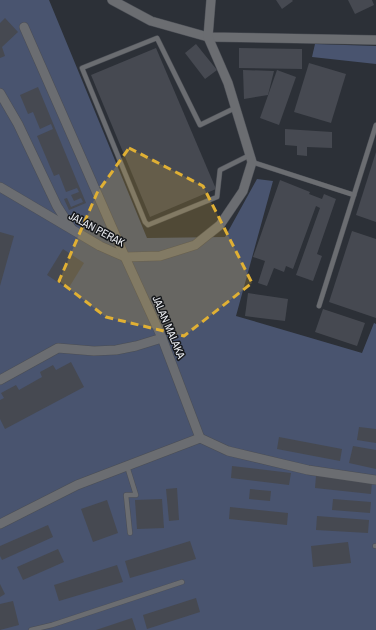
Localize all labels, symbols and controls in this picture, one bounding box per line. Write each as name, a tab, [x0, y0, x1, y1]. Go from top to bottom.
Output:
street label: JALAN PERAK	[67, 208, 127, 250]
street label: JALAN MALAKA	[149, 293, 189, 362]

